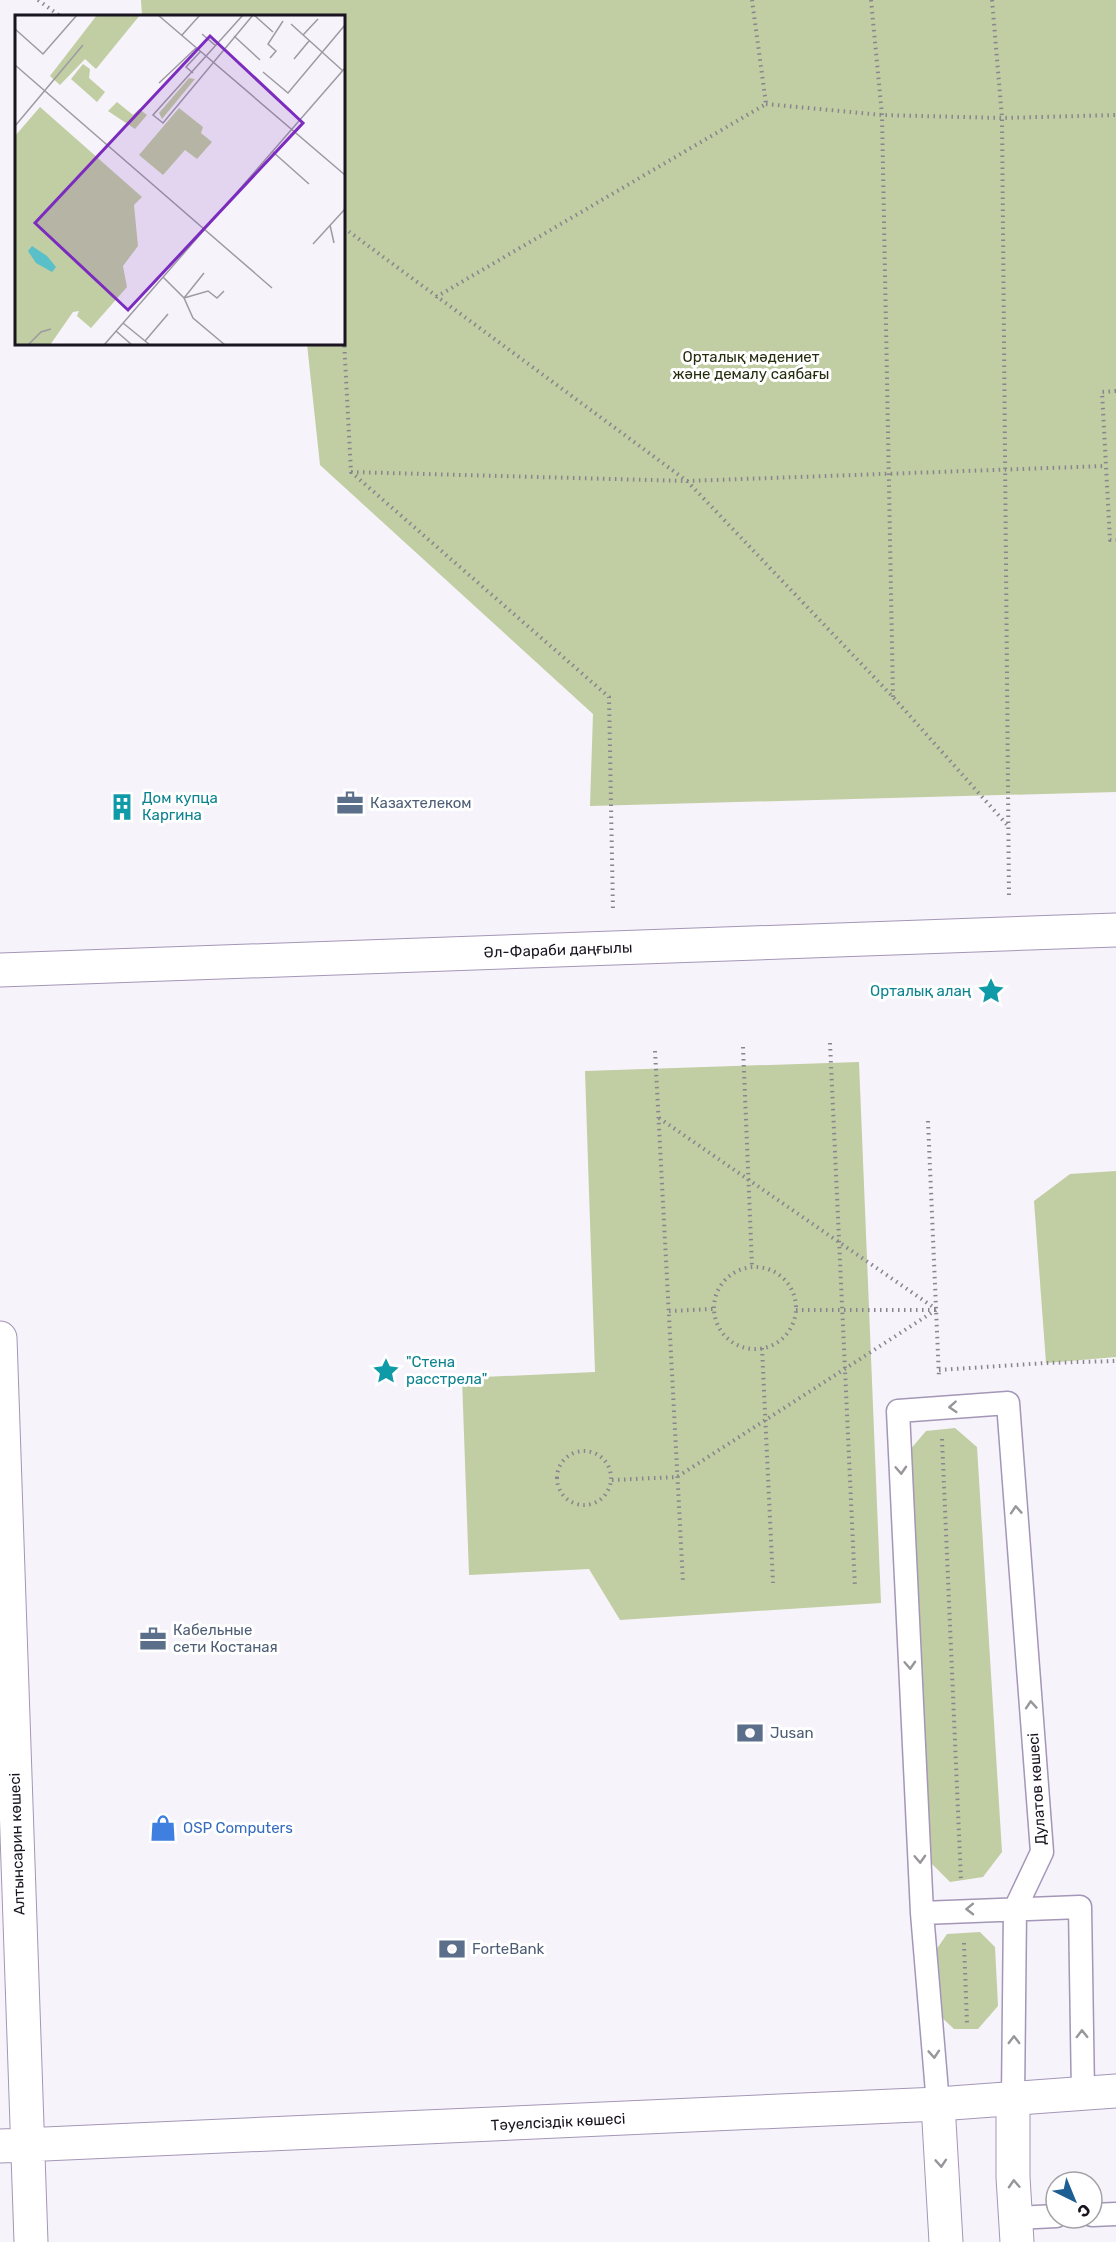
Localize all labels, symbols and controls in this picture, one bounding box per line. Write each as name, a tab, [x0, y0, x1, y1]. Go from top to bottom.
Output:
inset map	[15, 15, 345, 345]
park label: Орталық мәдениет және демалу саябағы	[673, 348, 829, 383]
office icon: Казахтелеком	[335, 788, 365, 818]
place label: Дом купца Каргина	[142, 789, 218, 824]
building icon: Дом купца Каргина	[107, 792, 137, 822]
place label: Казахтелеком	[370, 794, 472, 812]
street label: Әл-Фараби даңғылы	[483, 938, 633, 962]
place icon: Орталық алаң	[976, 976, 1006, 1006]
place label: Орталық алаң	[870, 982, 972, 1000]
place label: "Стена расстрела"	[406, 1353, 487, 1388]
place icon: "Стена расстрела"	[371, 1356, 401, 1386]
one-way arrow	[949, 1400, 958, 1413]
one-way arrow	[894, 1465, 907, 1474]
one-way arrow	[1010, 1506, 1023, 1515]
place label: Кабельные сети Костаная	[173, 1621, 278, 1656]
office icon: Кабельные сети Костаная	[138, 1624, 168, 1654]
one-way arrow	[904, 1660, 917, 1669]
one-way arrow	[1025, 1700, 1038, 1709]
bank icon: Jusan	[735, 1718, 765, 1748]
place label: Jusan	[770, 1724, 814, 1742]
street label: Дулатов көшесі	[1024, 1732, 1050, 1846]
street label: Алтынсарин көшесі	[6, 1773, 28, 1915]
shop icon: OSP Computers	[148, 1813, 178, 1843]
place label: OSP Computers	[183, 1819, 293, 1837]
one-way arrow	[913, 1855, 926, 1864]
one-way arrow	[966, 1903, 975, 1916]
bank icon: ForteBank	[437, 1934, 467, 1964]
place label: ForteBank	[472, 1940, 545, 1958]
one-way arrow	[1076, 2030, 1088, 2039]
one-way arrow	[1008, 2036, 1020, 2045]
one-way arrow	[927, 2049, 940, 2058]
street label: Тәуелсіздік көшесі	[490, 2109, 626, 2135]
one-way arrow	[935, 2158, 948, 2167]
north arrow	[1044, 2170, 1104, 2230]
one-way arrow	[1007, 2179, 1020, 2188]
text: С	[1073, 2200, 1094, 2221]

